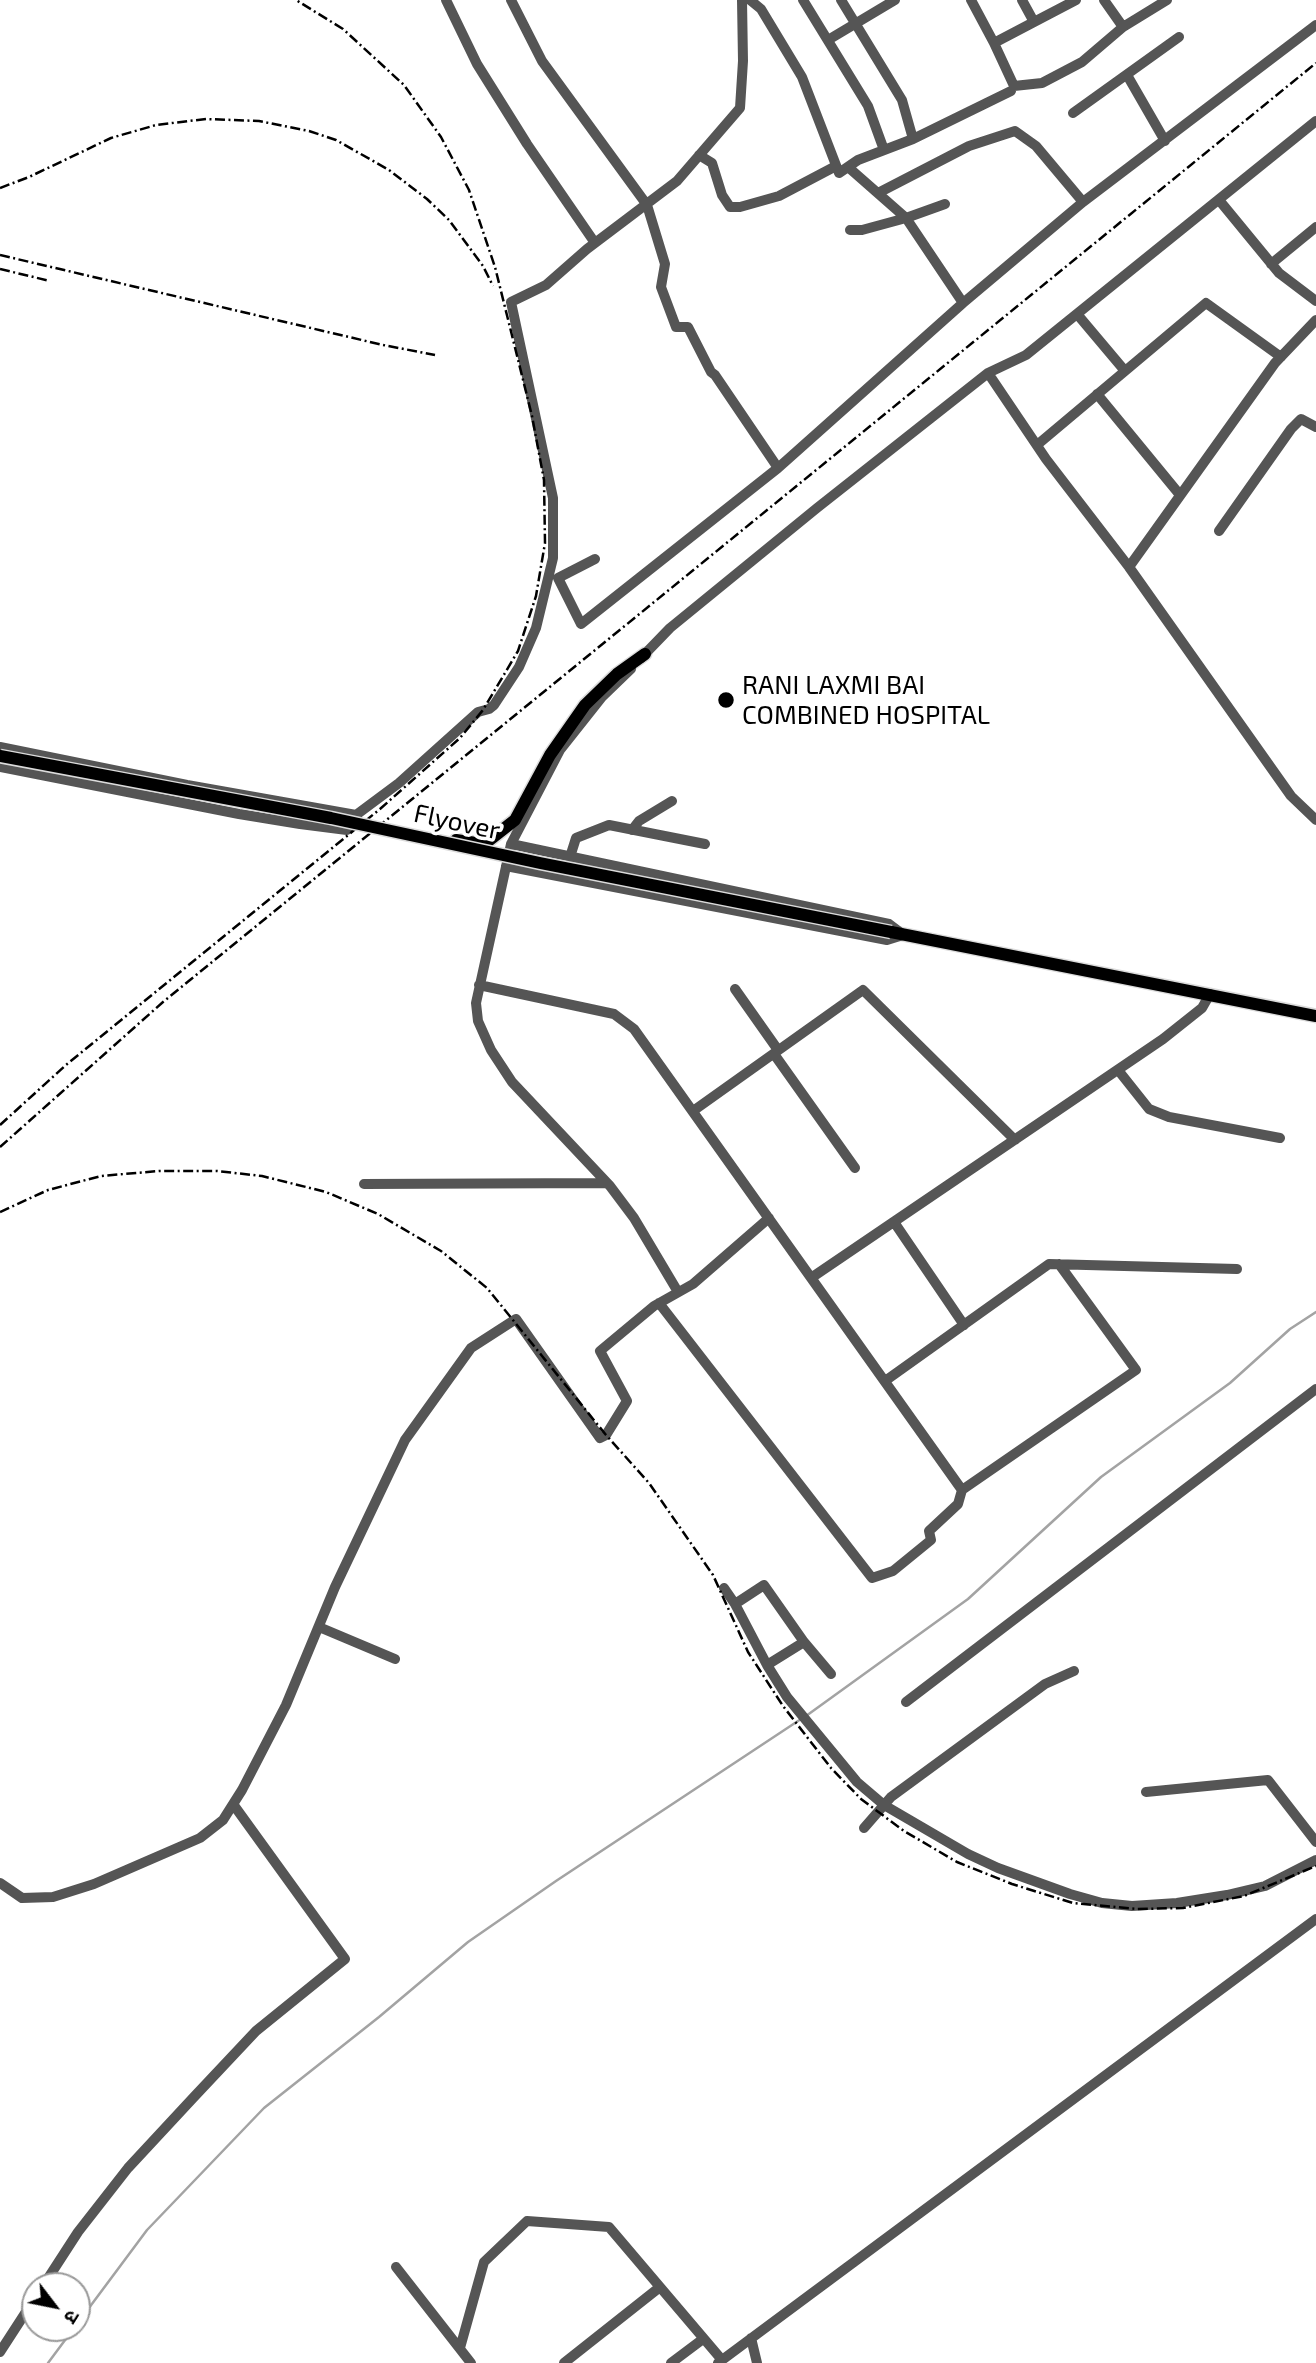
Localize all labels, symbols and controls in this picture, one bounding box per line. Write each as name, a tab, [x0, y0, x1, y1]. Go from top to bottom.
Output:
place label: RANI LAXMI BAI COMBINED HOSPITAL	[742, 669, 990, 730]
marker: RANI LAXMI BAI COMBINED HOSPITAL	[716, 690, 736, 710]
street label: Flyover	[411, 798, 503, 846]
north arrow	[21, 2272, 91, 2342]
text: उ	[60, 2307, 85, 2328]

